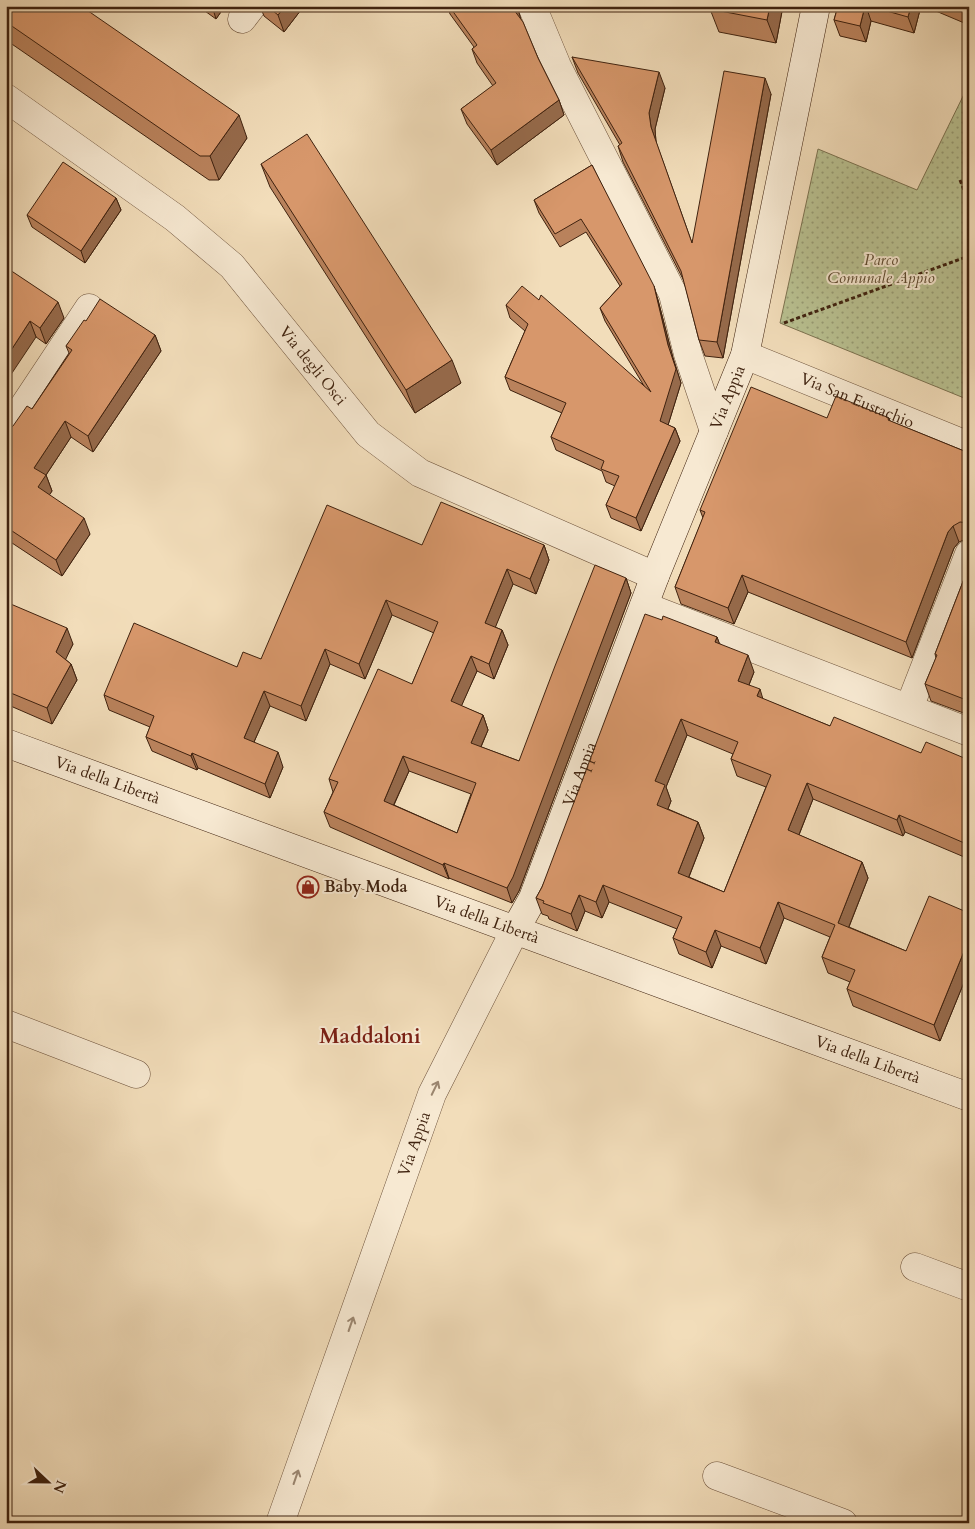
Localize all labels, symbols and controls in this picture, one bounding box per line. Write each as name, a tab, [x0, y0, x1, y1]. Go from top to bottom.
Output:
park label: Parco Comunale Appio	[827, 249, 935, 289]
street label: Via degli Osci	[274, 321, 352, 410]
street label: Via Appia	[705, 362, 751, 433]
street label: Via San Eustachio	[797, 368, 918, 434]
street label: Via Appia	[558, 739, 602, 810]
street label: Via della Libertà	[52, 751, 163, 810]
shop icon: Baby Moda	[296, 875, 320, 899]
place label: Baby Moda	[324, 876, 408, 898]
street label: Via della Libertà	[431, 890, 542, 949]
district label: Maddaloni	[319, 1022, 421, 1051]
street label: Via della Libertà	[812, 1030, 923, 1089]
one-way arrow	[431, 1081, 440, 1096]
street label: Via Appia	[393, 1109, 436, 1179]
one-way arrow	[346, 1316, 356, 1332]
north arrow	[22, 1456, 72, 1506]
one-way arrow	[292, 1470, 301, 1485]
text: N	[49, 1477, 71, 1496]

